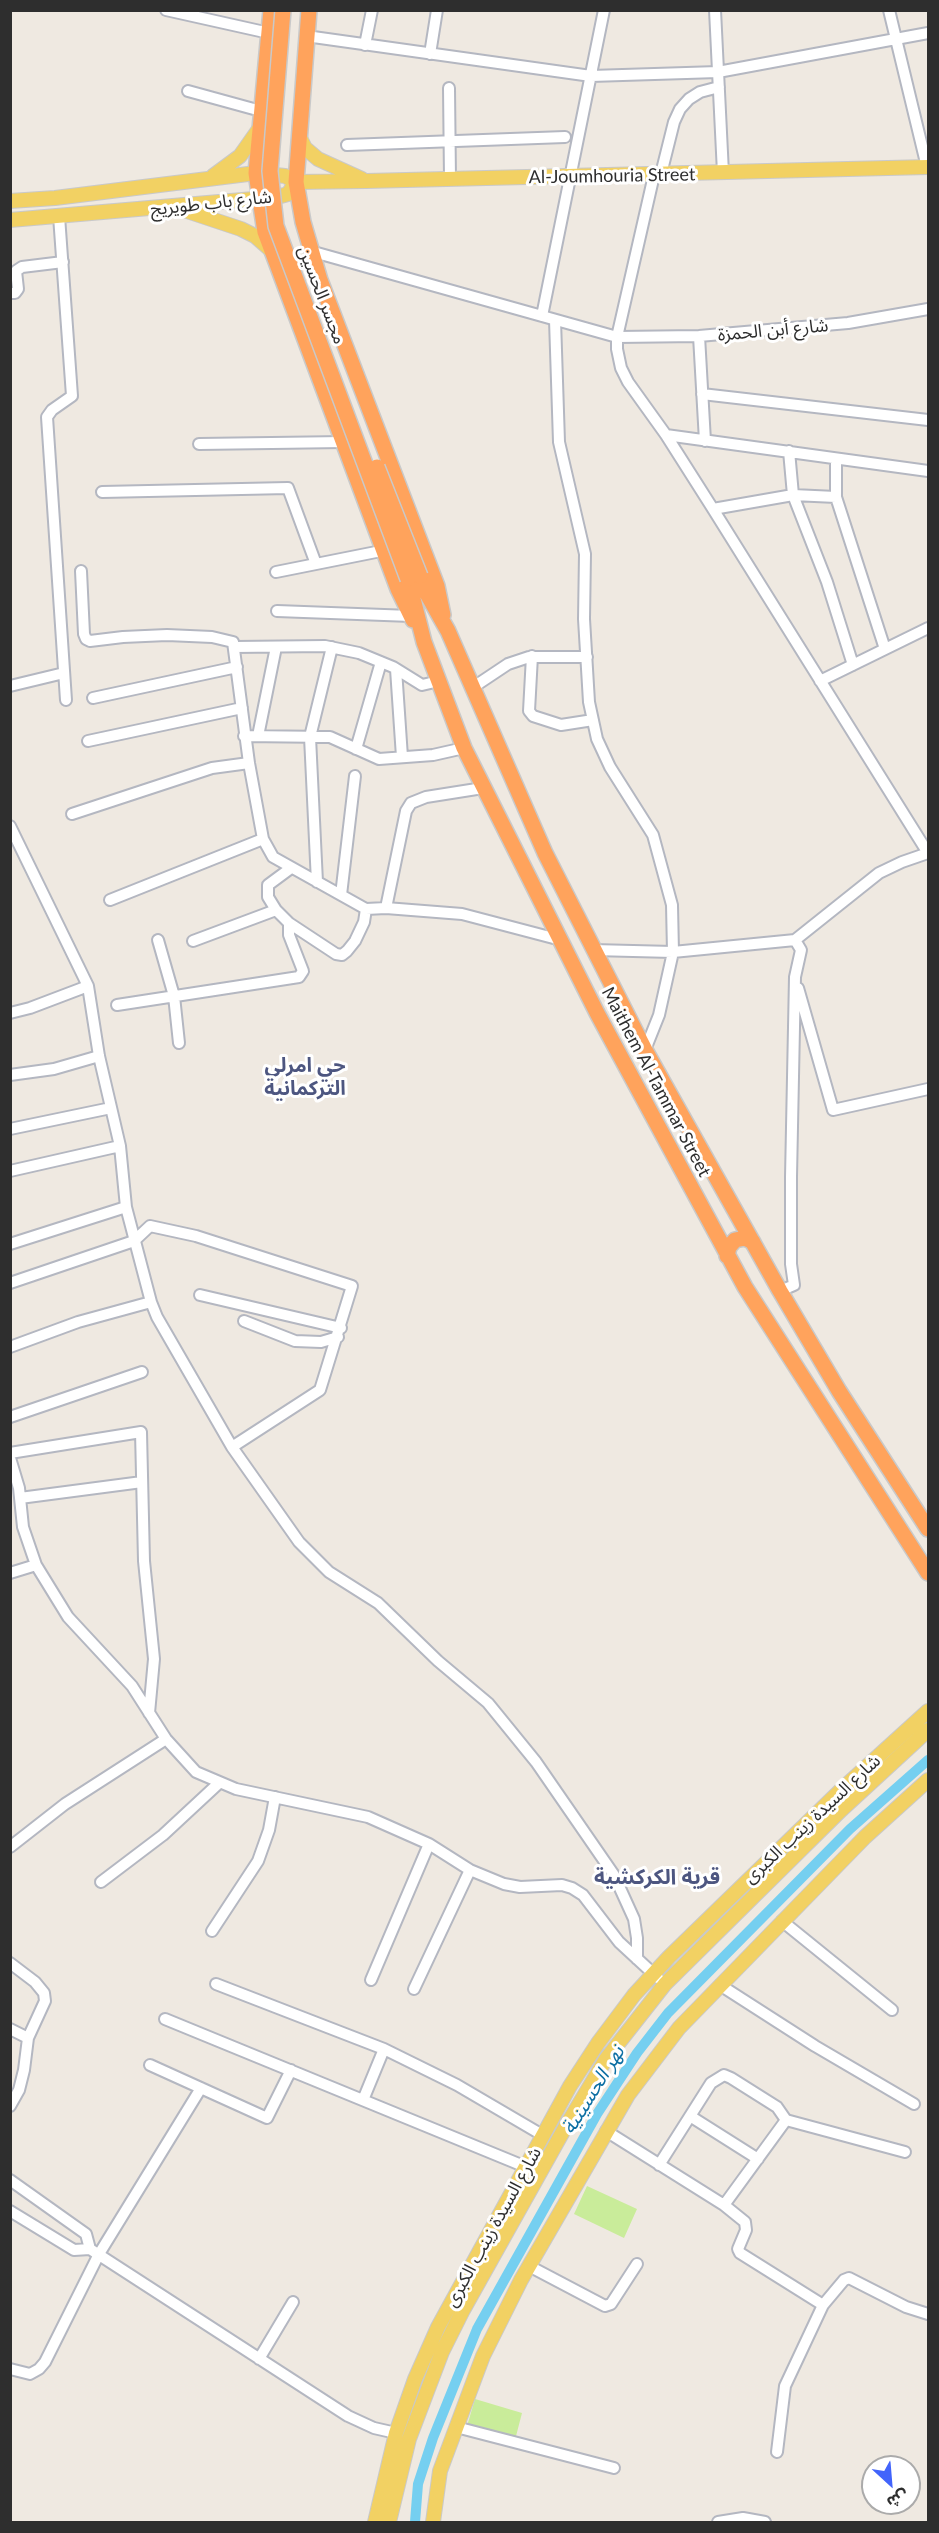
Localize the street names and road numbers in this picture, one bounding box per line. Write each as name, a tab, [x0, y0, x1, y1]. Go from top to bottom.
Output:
street label: Al-Joumhouria Street	[529, 164, 695, 188]
street label: شارع باب طويريج	[149, 186, 273, 220]
street label: مجسر الحسين	[293, 243, 351, 347]
street label: شارع أبن الحمزة	[717, 314, 829, 346]
street label: Maithem Al-Tammar Street	[597, 983, 715, 1181]
street label: شارع السيدة زينب الكبرى	[739, 1750, 885, 1888]
street label: شارع السيدة زينب الكبرى	[440, 2143, 546, 2311]

